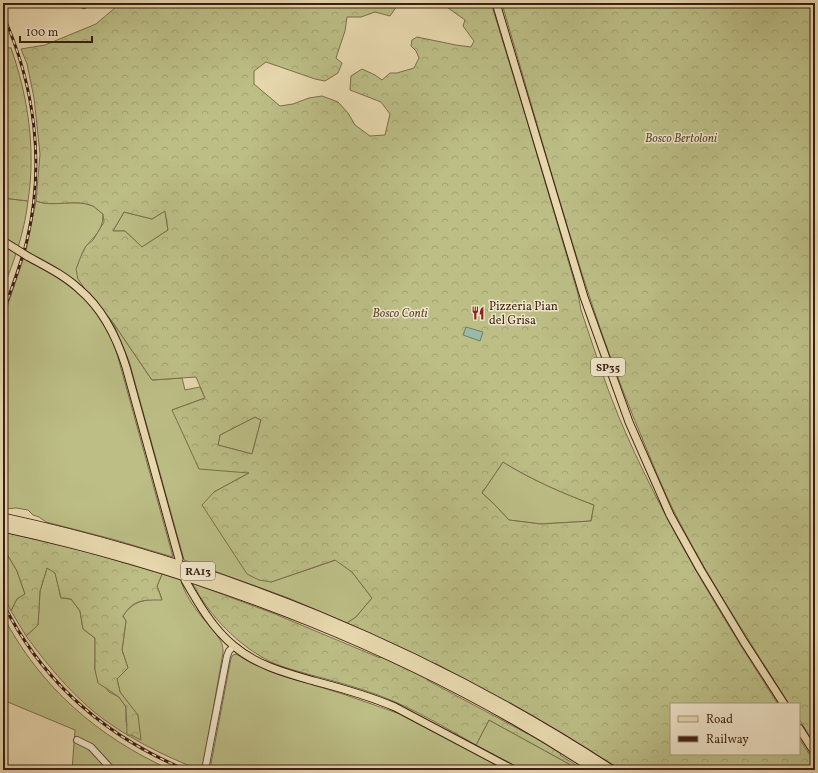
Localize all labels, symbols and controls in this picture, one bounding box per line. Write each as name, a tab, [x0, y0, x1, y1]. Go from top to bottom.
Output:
scale bar	[20, 18, 92, 44]
text: 100 m	[26, 25, 59, 41]
park label: Bosco Bertoloni	[645, 131, 718, 147]
place label: Pizzeria Pian del Grisa	[489, 299, 558, 329]
restaurant icon: Pizzeria Pian del Grisa	[470, 305, 486, 321]
park label: Bosco Conti	[372, 306, 429, 322]
road number: SP35	[591, 358, 625, 376]
road number: RA13	[181, 562, 215, 580]
legend	[670, 703, 800, 755]
text: Road	[706, 712, 733, 728]
text: Railway	[706, 732, 749, 748]

